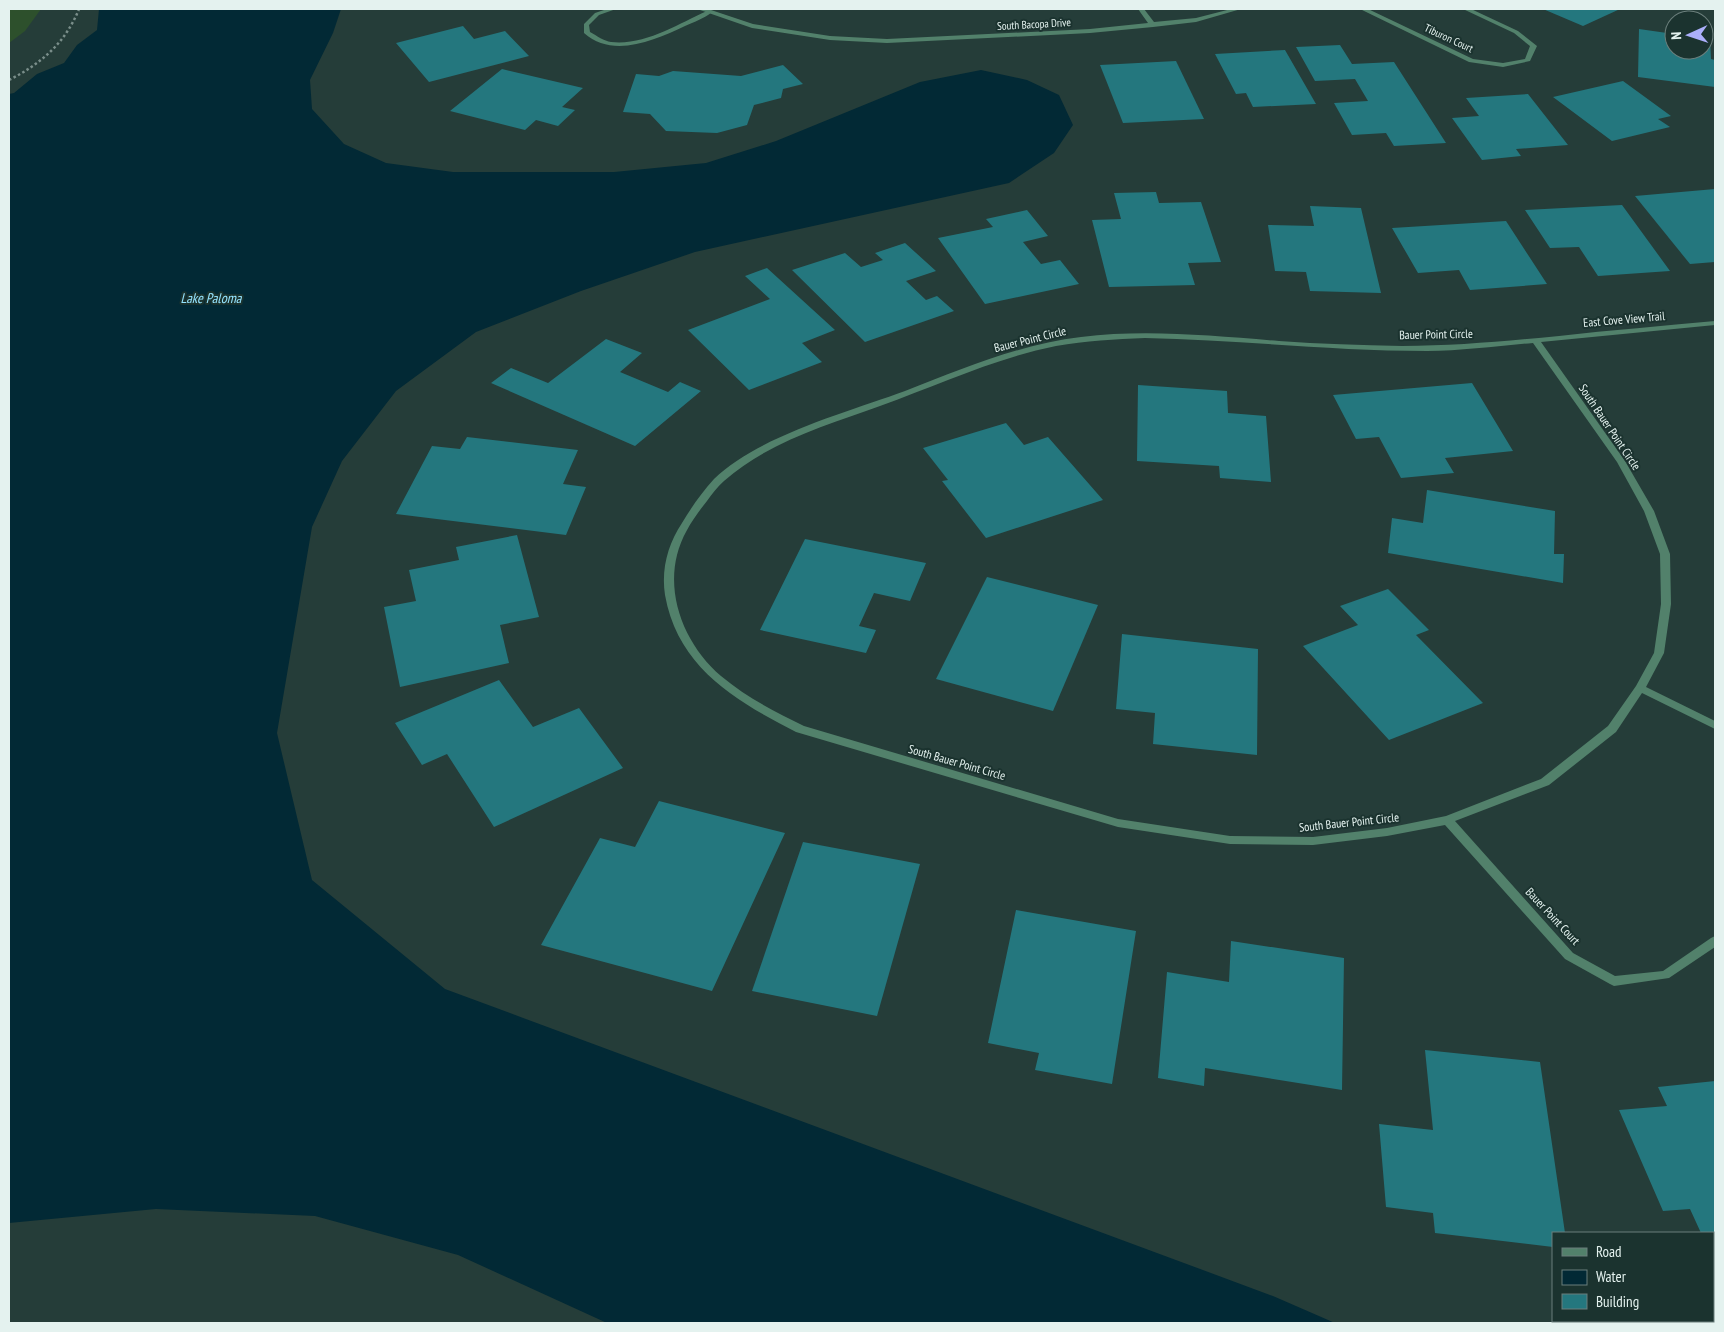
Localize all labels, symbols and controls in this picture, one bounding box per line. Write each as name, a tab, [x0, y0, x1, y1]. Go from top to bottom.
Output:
north arrow	[1664, 10, 1714, 60]
street label: South Bacopa Drive	[997, 15, 1072, 33]
street label: Tiburon Court	[1422, 21, 1476, 55]
text: N	[1667, 31, 1685, 40]
water label: Lake Paloma	[181, 289, 243, 307]
street label: East Cove View Trail	[1583, 308, 1666, 330]
street label: Bauer Point Circle	[992, 323, 1068, 355]
street label: Bauer Point Circle	[1399, 326, 1473, 342]
street label: South Bauer Point Circle	[1576, 381, 1644, 473]
street label: South Bauer Point Circle	[907, 741, 1007, 783]
street label: South Bauer Point Circle	[1298, 809, 1400, 835]
street label: Bauer Point Court	[1523, 884, 1584, 948]
legend	[1552, 1232, 1714, 1322]
text: Road	[1596, 1242, 1622, 1261]
text: Water	[1596, 1267, 1627, 1286]
text: Building	[1596, 1292, 1639, 1311]

